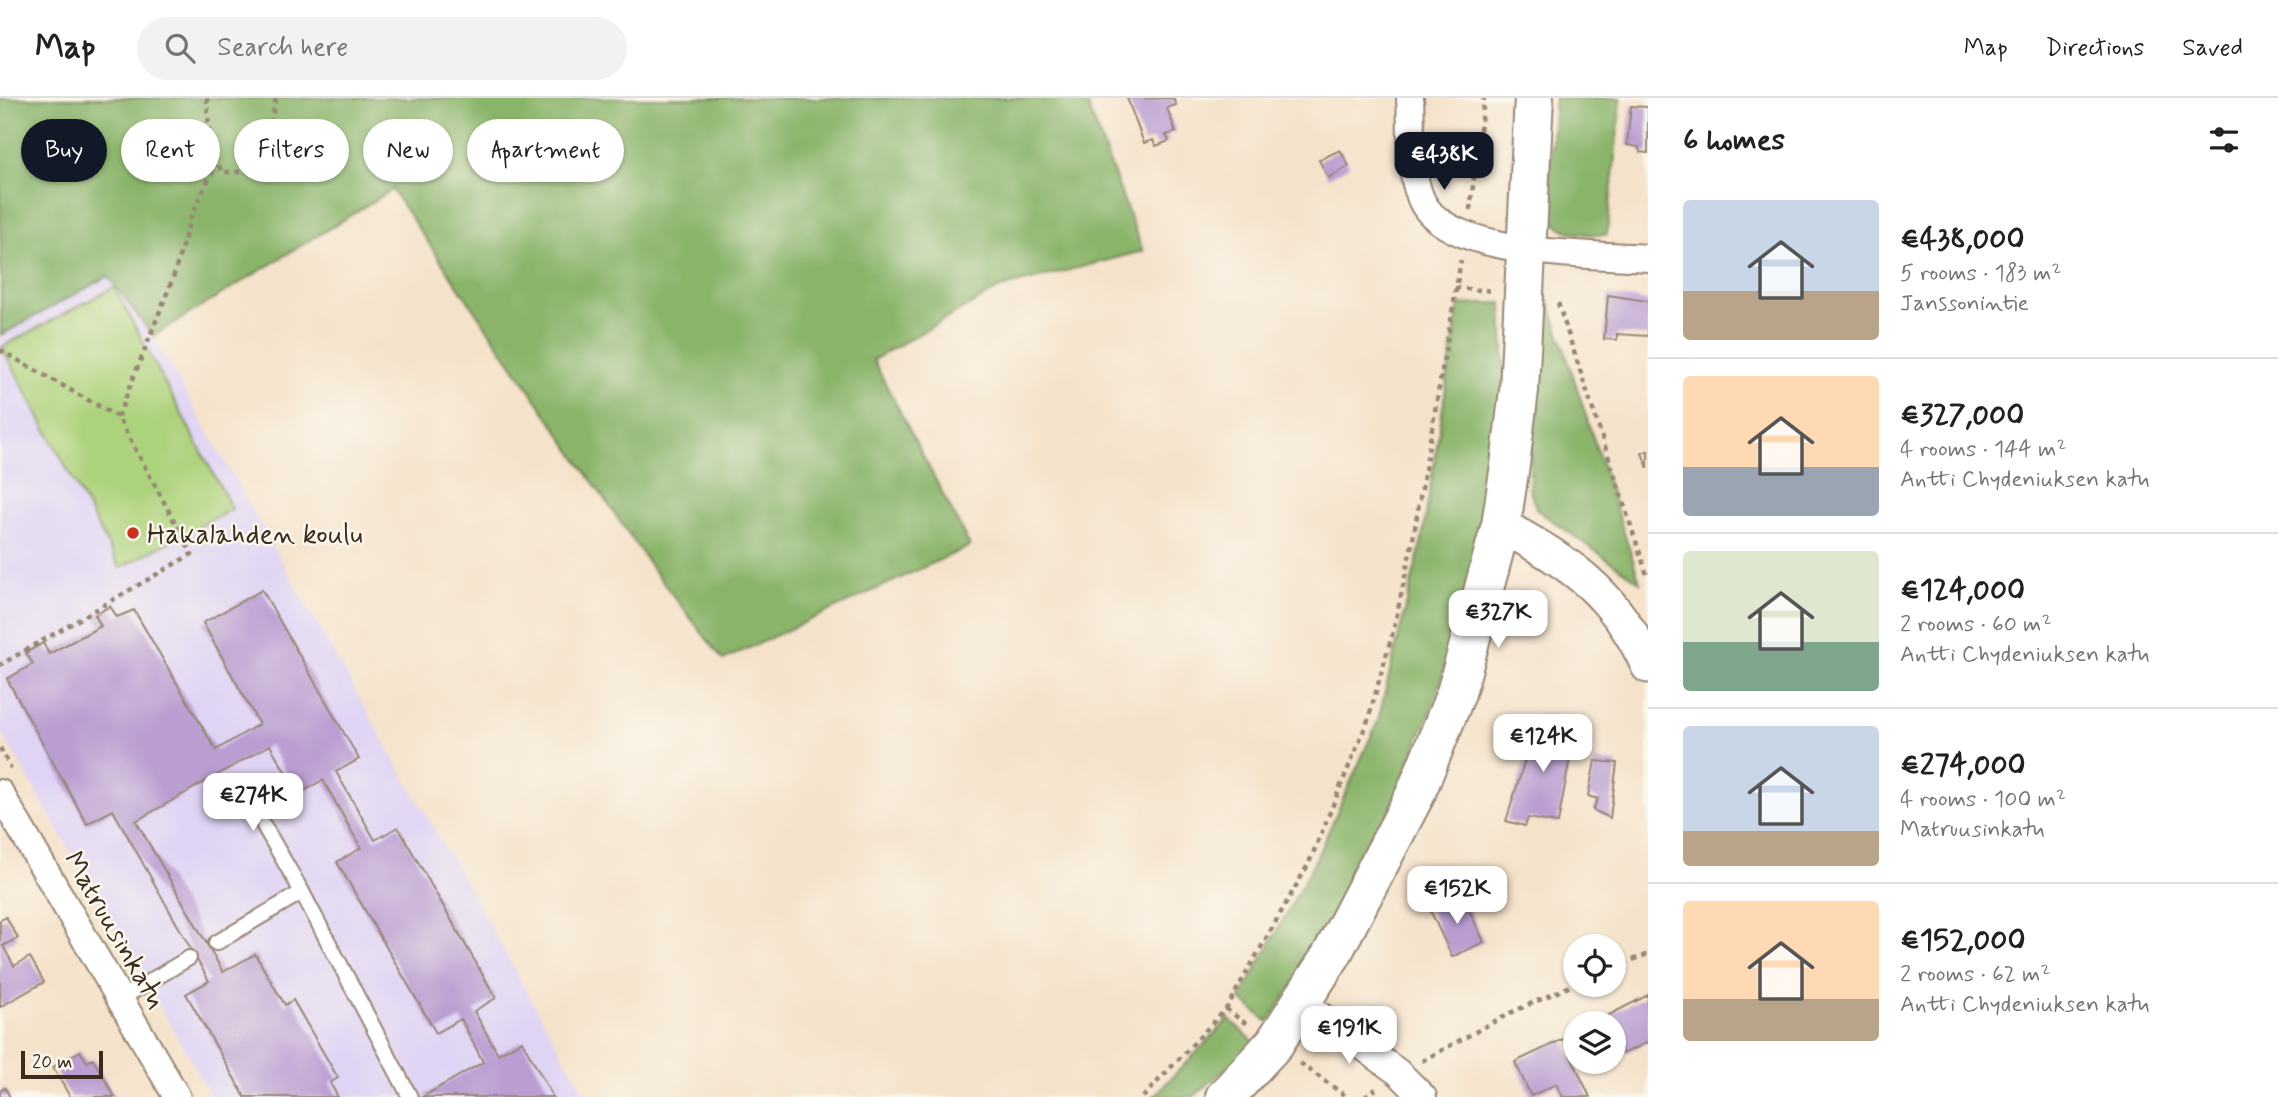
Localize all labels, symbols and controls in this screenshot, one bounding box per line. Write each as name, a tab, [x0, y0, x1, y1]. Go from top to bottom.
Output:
search box	[137, 17, 627, 80]
text: Map	[35, 26, 95, 70]
icon: search	[161, 29, 199, 67]
text: Search here	[217, 31, 348, 65]
text: Map	[1964, 33, 2008, 64]
text: Directions	[2046, 33, 2144, 64]
text: Saved	[2182, 33, 2243, 64]
chip: Buy	[21, 119, 107, 182]
chip: Rent	[121, 119, 220, 182]
chip: Filters	[234, 119, 349, 182]
chip: New	[363, 119, 453, 182]
chip: Apartment	[467, 119, 624, 182]
text: 6 homes	[1683, 121, 1785, 160]
icon: filters	[2205, 121, 2243, 159]
pin: €438K	[1395, 132, 1493, 192]
text: €438K	[1411, 140, 1477, 170]
text: €438,000	[1900, 220, 2025, 259]
icon: home	[1739, 228, 1823, 312]
text: 5 rooms · 183 m²	[1900, 259, 2061, 289]
text: Janssonintie	[1900, 289, 2029, 319]
text: €327,000	[1900, 396, 2024, 435]
icon: home	[1739, 404, 1823, 488]
text: 4 rooms · 144 m²	[1900, 435, 2067, 465]
text: Antti Chydeniuksen katu	[1900, 465, 2149, 495]
place label: Hakalahden koulu	[147, 517, 363, 554]
marker: Hakalahden koulu	[125, 525, 141, 541]
text: €124,000	[1900, 571, 2025, 610]
icon: home	[1739, 579, 1823, 663]
pin: €327K	[1449, 590, 1547, 650]
text: €327K	[1465, 598, 1531, 628]
text: 2 rooms · 60 m²	[1900, 610, 2052, 640]
text: Antti Chydeniuksen katu	[1900, 640, 2149, 670]
pin: €124K	[1494, 714, 1592, 774]
text: €124K	[1509, 722, 1577, 752]
text: €274,000	[1900, 746, 2026, 785]
icon: home	[1739, 754, 1823, 838]
pin: €274K	[204, 774, 302, 833]
text: €274K	[219, 781, 287, 811]
text: 4 rooms · 100 m²	[1900, 785, 2066, 815]
text: Matruusinkatu	[1900, 815, 2044, 845]
street label: Matruusinkatu	[54, 845, 174, 1016]
pin: €152K	[1408, 866, 1506, 926]
text: €152K	[1423, 874, 1491, 904]
text: €152,000	[1900, 921, 2025, 960]
icon: home	[1739, 929, 1823, 1013]
map controls	[1563, 934, 1626, 1074]
button: locate	[1563, 934, 1626, 997]
text: 2 rooms · 62 m²	[1900, 960, 2051, 990]
text: Antti Chydeniuksen katu	[1900, 990, 2149, 1020]
pin: €191K	[1300, 1006, 1398, 1066]
button: layers	[1563, 1011, 1626, 1074]
text: €191K	[1317, 1014, 1381, 1044]
scale bar	[21, 1048, 103, 1080]
text: 20 m	[32, 1050, 72, 1075]

